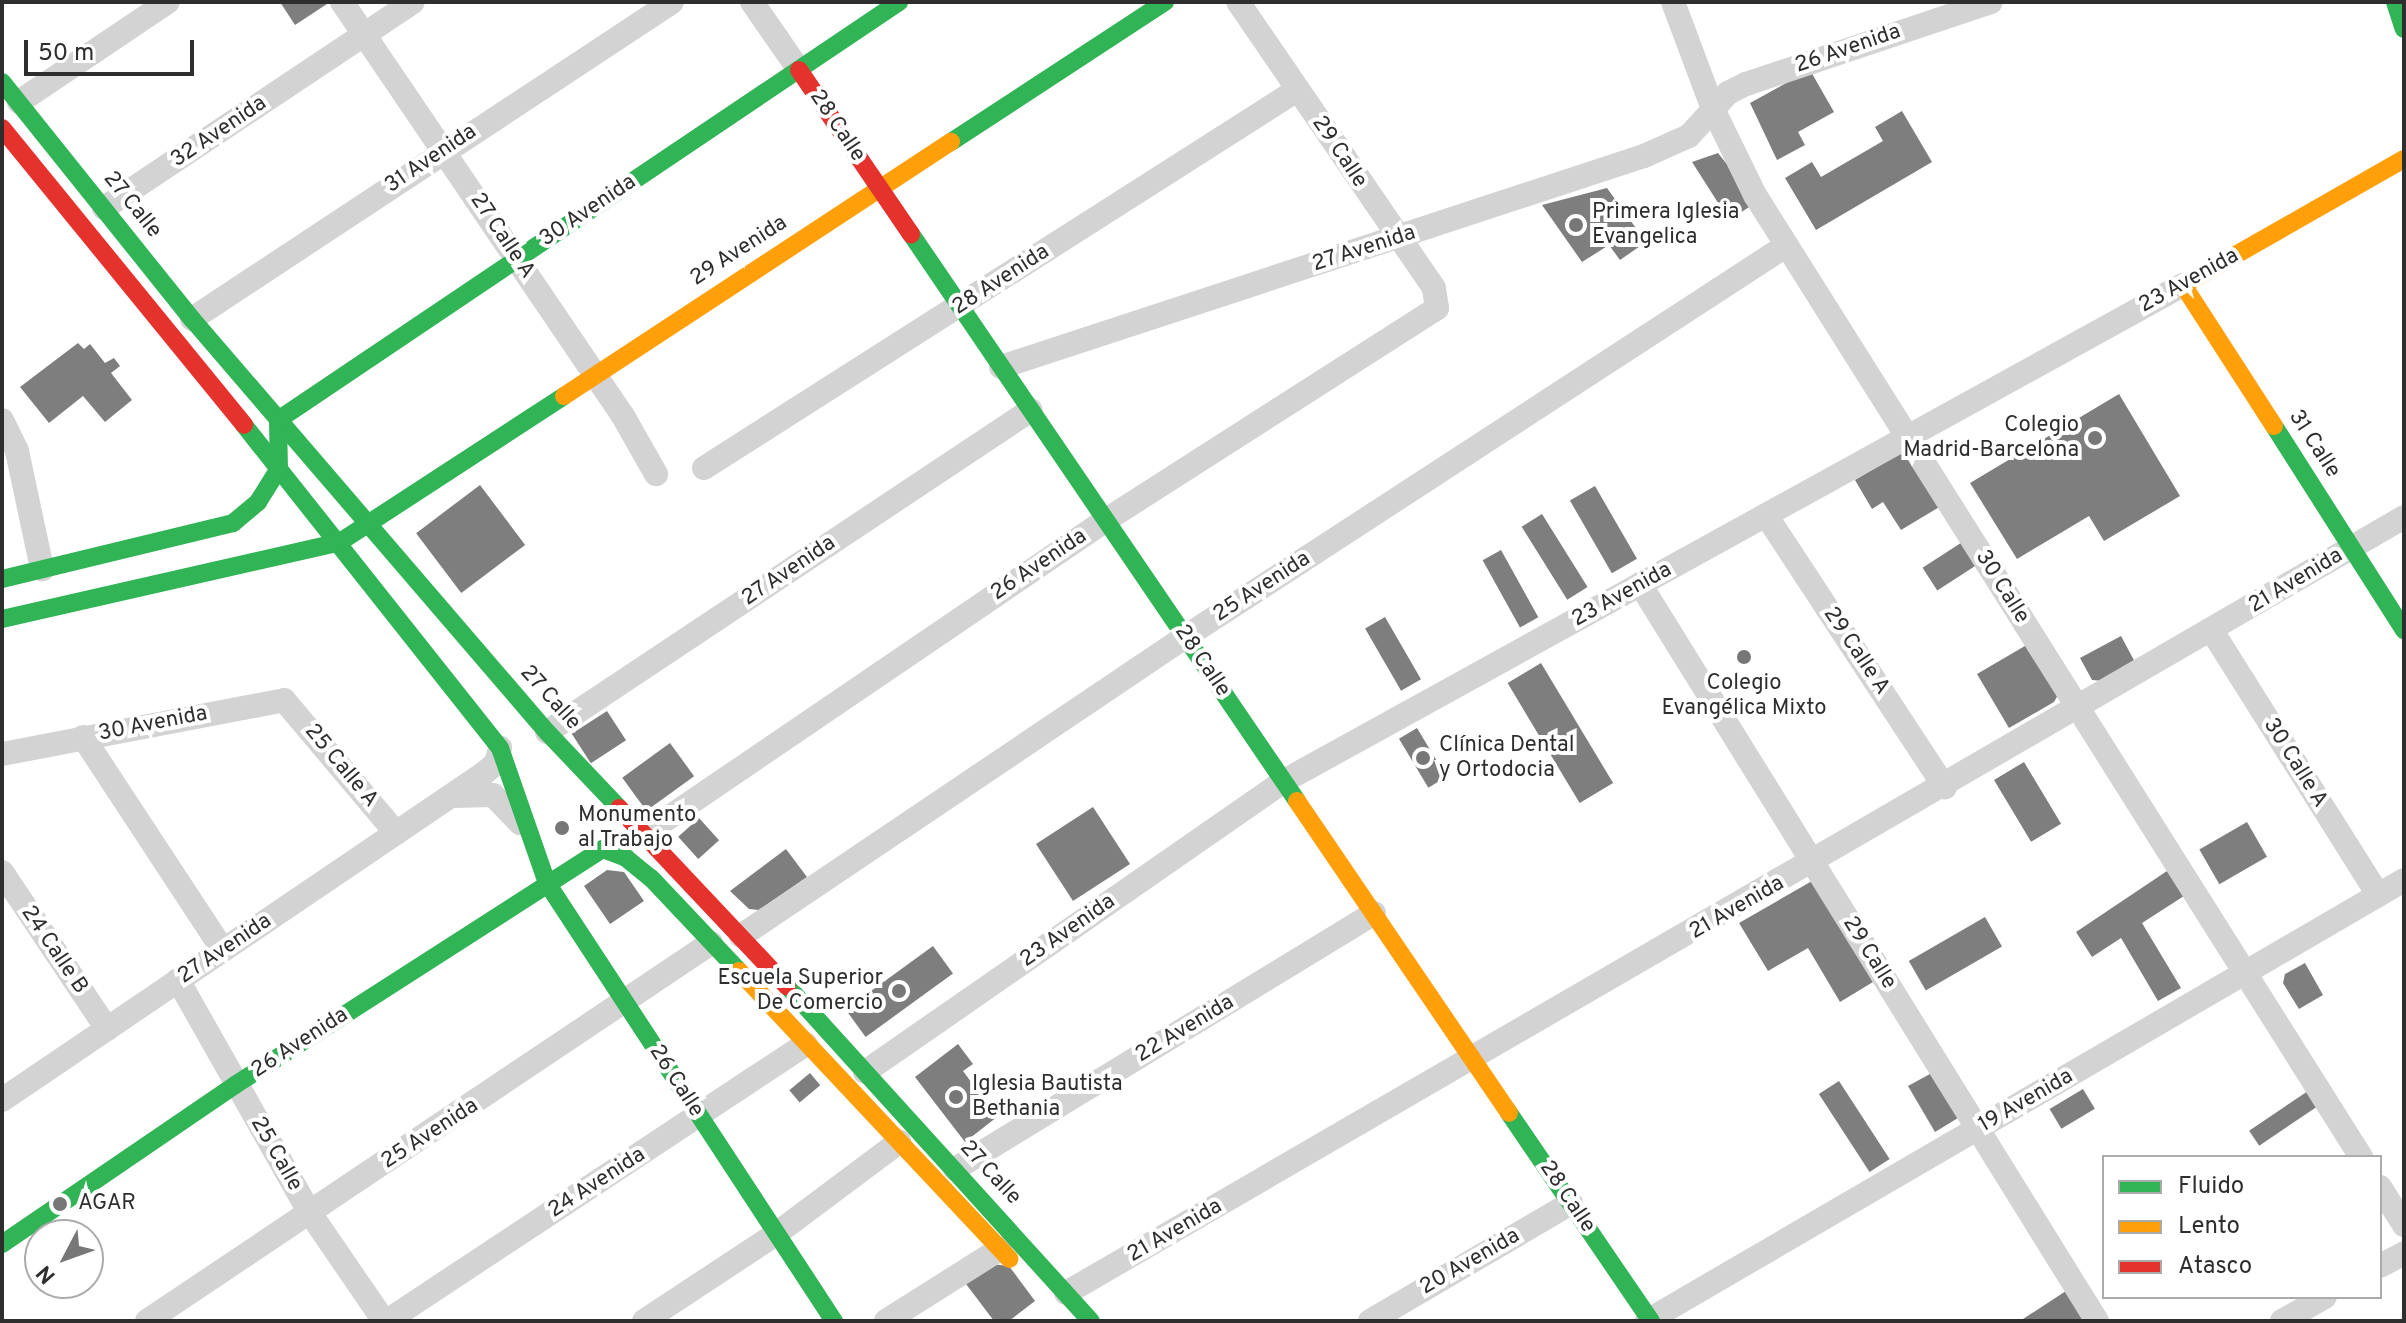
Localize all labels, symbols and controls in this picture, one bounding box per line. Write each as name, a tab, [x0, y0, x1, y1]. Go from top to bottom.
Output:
street label: 26 Avenida	[1791, 18, 1905, 80]
scale bar	[28, 24, 198, 74]
text: 50 m	[38, 39, 94, 69]
street label: 28 Calle	[803, 85, 871, 167]
street label: 32 Avenida	[166, 90, 272, 174]
street label: 29 Calle	[1305, 111, 1373, 193]
street label: 31 Avenida	[380, 119, 482, 199]
street label: 27 Calle	[97, 166, 167, 244]
street label: 30 Avenida	[534, 169, 642, 253]
street label: 27 Calle A	[463, 188, 541, 284]
place label: Primera Iglesia Evangelica	[1592, 199, 1739, 250]
street label: 29 Avenida	[685, 210, 793, 292]
marker: Primera Iglesia Evangelica	[1567, 216, 1585, 234]
street label: 27 Avenida	[1308, 220, 1420, 278]
street label: 28 Avenida	[947, 239, 1055, 321]
street label: 23 Avenida	[2134, 243, 2244, 319]
street label: 31 Calle	[2282, 405, 2346, 483]
place label: Colegio Madrid-Barcelona	[1903, 412, 2079, 464]
marker: Colegio Madrid-Barcelona	[2086, 429, 2104, 447]
street label: 26 Avenida	[986, 523, 1092, 607]
street label: 27 Avenida	[736, 530, 842, 612]
street label: 21 Avenida	[2244, 542, 2348, 620]
street label: 30 Calle	[1969, 545, 2035, 629]
street label: 25 Avenida	[1208, 546, 1316, 628]
street label: 23 Avenida	[1567, 557, 1677, 633]
street label: 29 Calle A	[1817, 602, 1895, 700]
street label: 28 Calle	[1168, 620, 1236, 702]
marker: Colegio Evangélica Mixto	[1735, 648, 1753, 666]
street label: 27 Calle	[514, 660, 586, 736]
place label: Colegio Evangélica Mixto	[1661, 670, 1827, 722]
street label: 30 Avenida	[96, 700, 210, 748]
street label: 30 Calle A	[2257, 713, 2333, 813]
street label: 25 Calle A	[298, 719, 384, 813]
place label: Clínica Dental y Ortodocia	[1439, 732, 1574, 784]
marker: Clínica Dental y Ortodocia	[1414, 749, 1432, 767]
place label: Monumento al Trabajo	[578, 802, 696, 854]
marker: Monumento al Trabajo	[553, 819, 571, 837]
street label: 21 Avenida	[1685, 870, 1789, 946]
street label: 23 Avenida	[1015, 888, 1121, 974]
street label: 24 Calle B	[15, 901, 93, 999]
street label: 27 Avenida	[172, 908, 278, 990]
street label: 29 Calle	[1836, 912, 1902, 994]
place label: Escuela Superior De Comercio	[717, 965, 883, 1016]
marker: Escuela Superior De Comercio	[890, 982, 908, 1000]
street label: 22 Avenida	[1131, 989, 1239, 1069]
street label: 26 Avenida	[246, 1002, 354, 1084]
street label: 26 Calle	[643, 1040, 709, 1122]
street label: 19 Avenida	[1974, 1063, 2078, 1139]
place label: Iglesia Bautista Bethania	[972, 1071, 1123, 1122]
marker: Iglesia Bautista Bethania	[947, 1088, 965, 1106]
street label: 25 Avenida	[376, 1093, 484, 1175]
street label: 25 Calle	[244, 1112, 308, 1196]
street label: 27 Calle	[953, 1135, 1027, 1211]
street label: 24 Avenida	[543, 1142, 651, 1224]
legend	[2102, 1155, 2382, 1299]
street label: 28 Calle	[1533, 1156, 1601, 1238]
text: Fluido	[2178, 1172, 2244, 1202]
place label: AGAR	[78, 1191, 136, 1217]
marker: AGAR	[49, 1193, 71, 1215]
street label: 21 Avenida	[1123, 1193, 1227, 1269]
text: Lento	[2178, 1212, 2240, 1242]
north arrow	[24, 1219, 104, 1299]
street label: 20 Avenida	[1415, 1223, 1525, 1301]
text: Atasco	[2178, 1252, 2252, 1282]
text: N	[32, 1259, 62, 1289]

